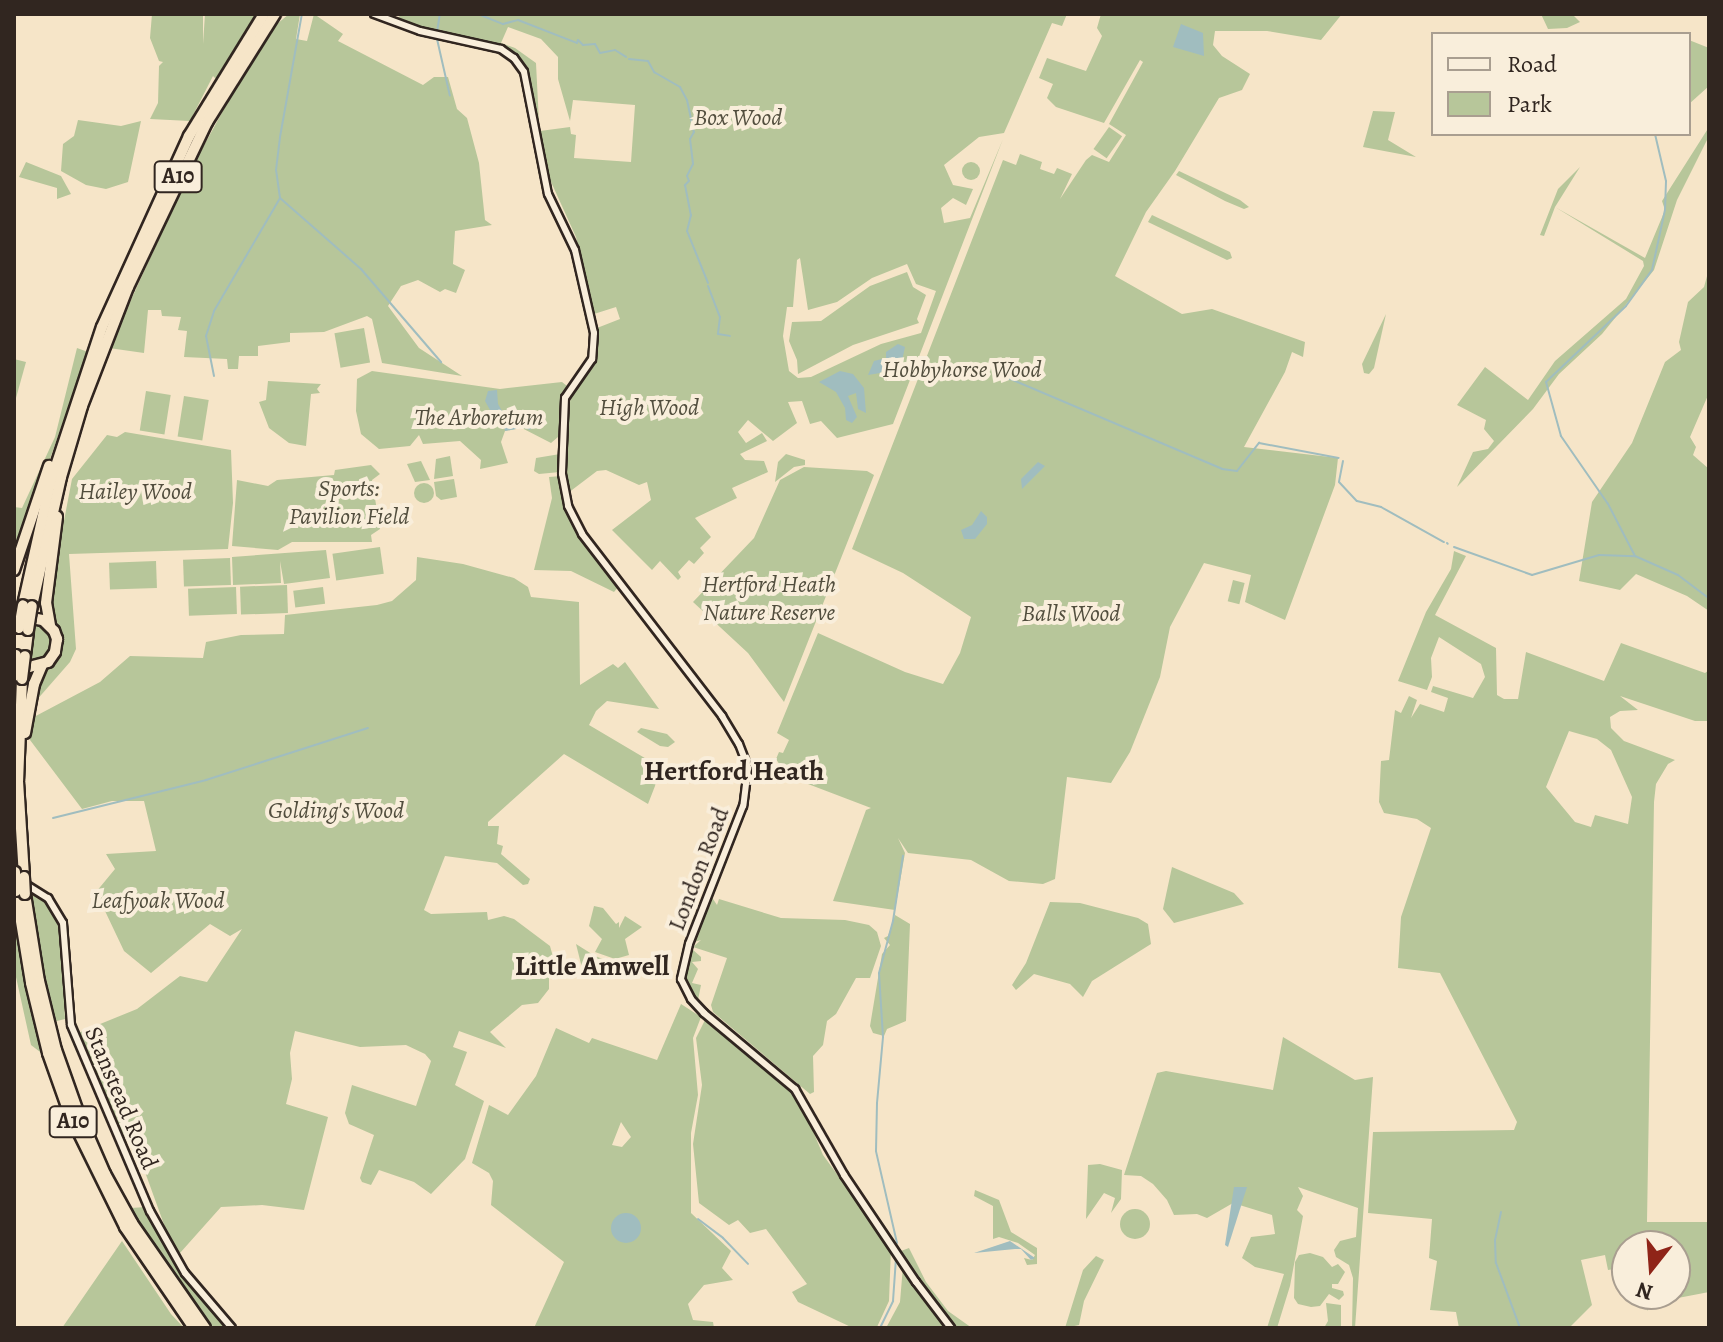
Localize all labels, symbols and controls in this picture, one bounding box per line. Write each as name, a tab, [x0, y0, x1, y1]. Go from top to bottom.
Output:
legend	[1431, 32, 1691, 136]
text: Road	[1507, 48, 1557, 80]
text: Park	[1507, 88, 1552, 120]
park label: Box Wood	[694, 104, 782, 132]
road number: A10	[152, 159, 204, 195]
park label: Hobbyhorse Wood	[882, 356, 1042, 384]
park label: High Wood	[599, 394, 699, 422]
park label: The Arboretum	[415, 404, 543, 432]
park label: Sports: Pavilion Field	[289, 475, 409, 531]
park label: Hailey Wood	[78, 478, 192, 506]
park label: Hertford Heath Nature Reserve	[702, 571, 836, 627]
park label: Balls Wood	[1022, 600, 1120, 628]
district label: Hertford Heath	[644, 754, 824, 788]
park label: Golding's Wood	[268, 797, 404, 825]
street label: London Road	[662, 803, 736, 935]
park label: Leafyoak Wood	[91, 887, 225, 915]
district label: Little Amwell	[515, 949, 669, 983]
street label: Stanstead Road	[78, 1022, 164, 1174]
road number: A10	[47, 1104, 99, 1140]
north arrow	[1611, 1230, 1691, 1310]
text: N	[1633, 1274, 1657, 1308]

